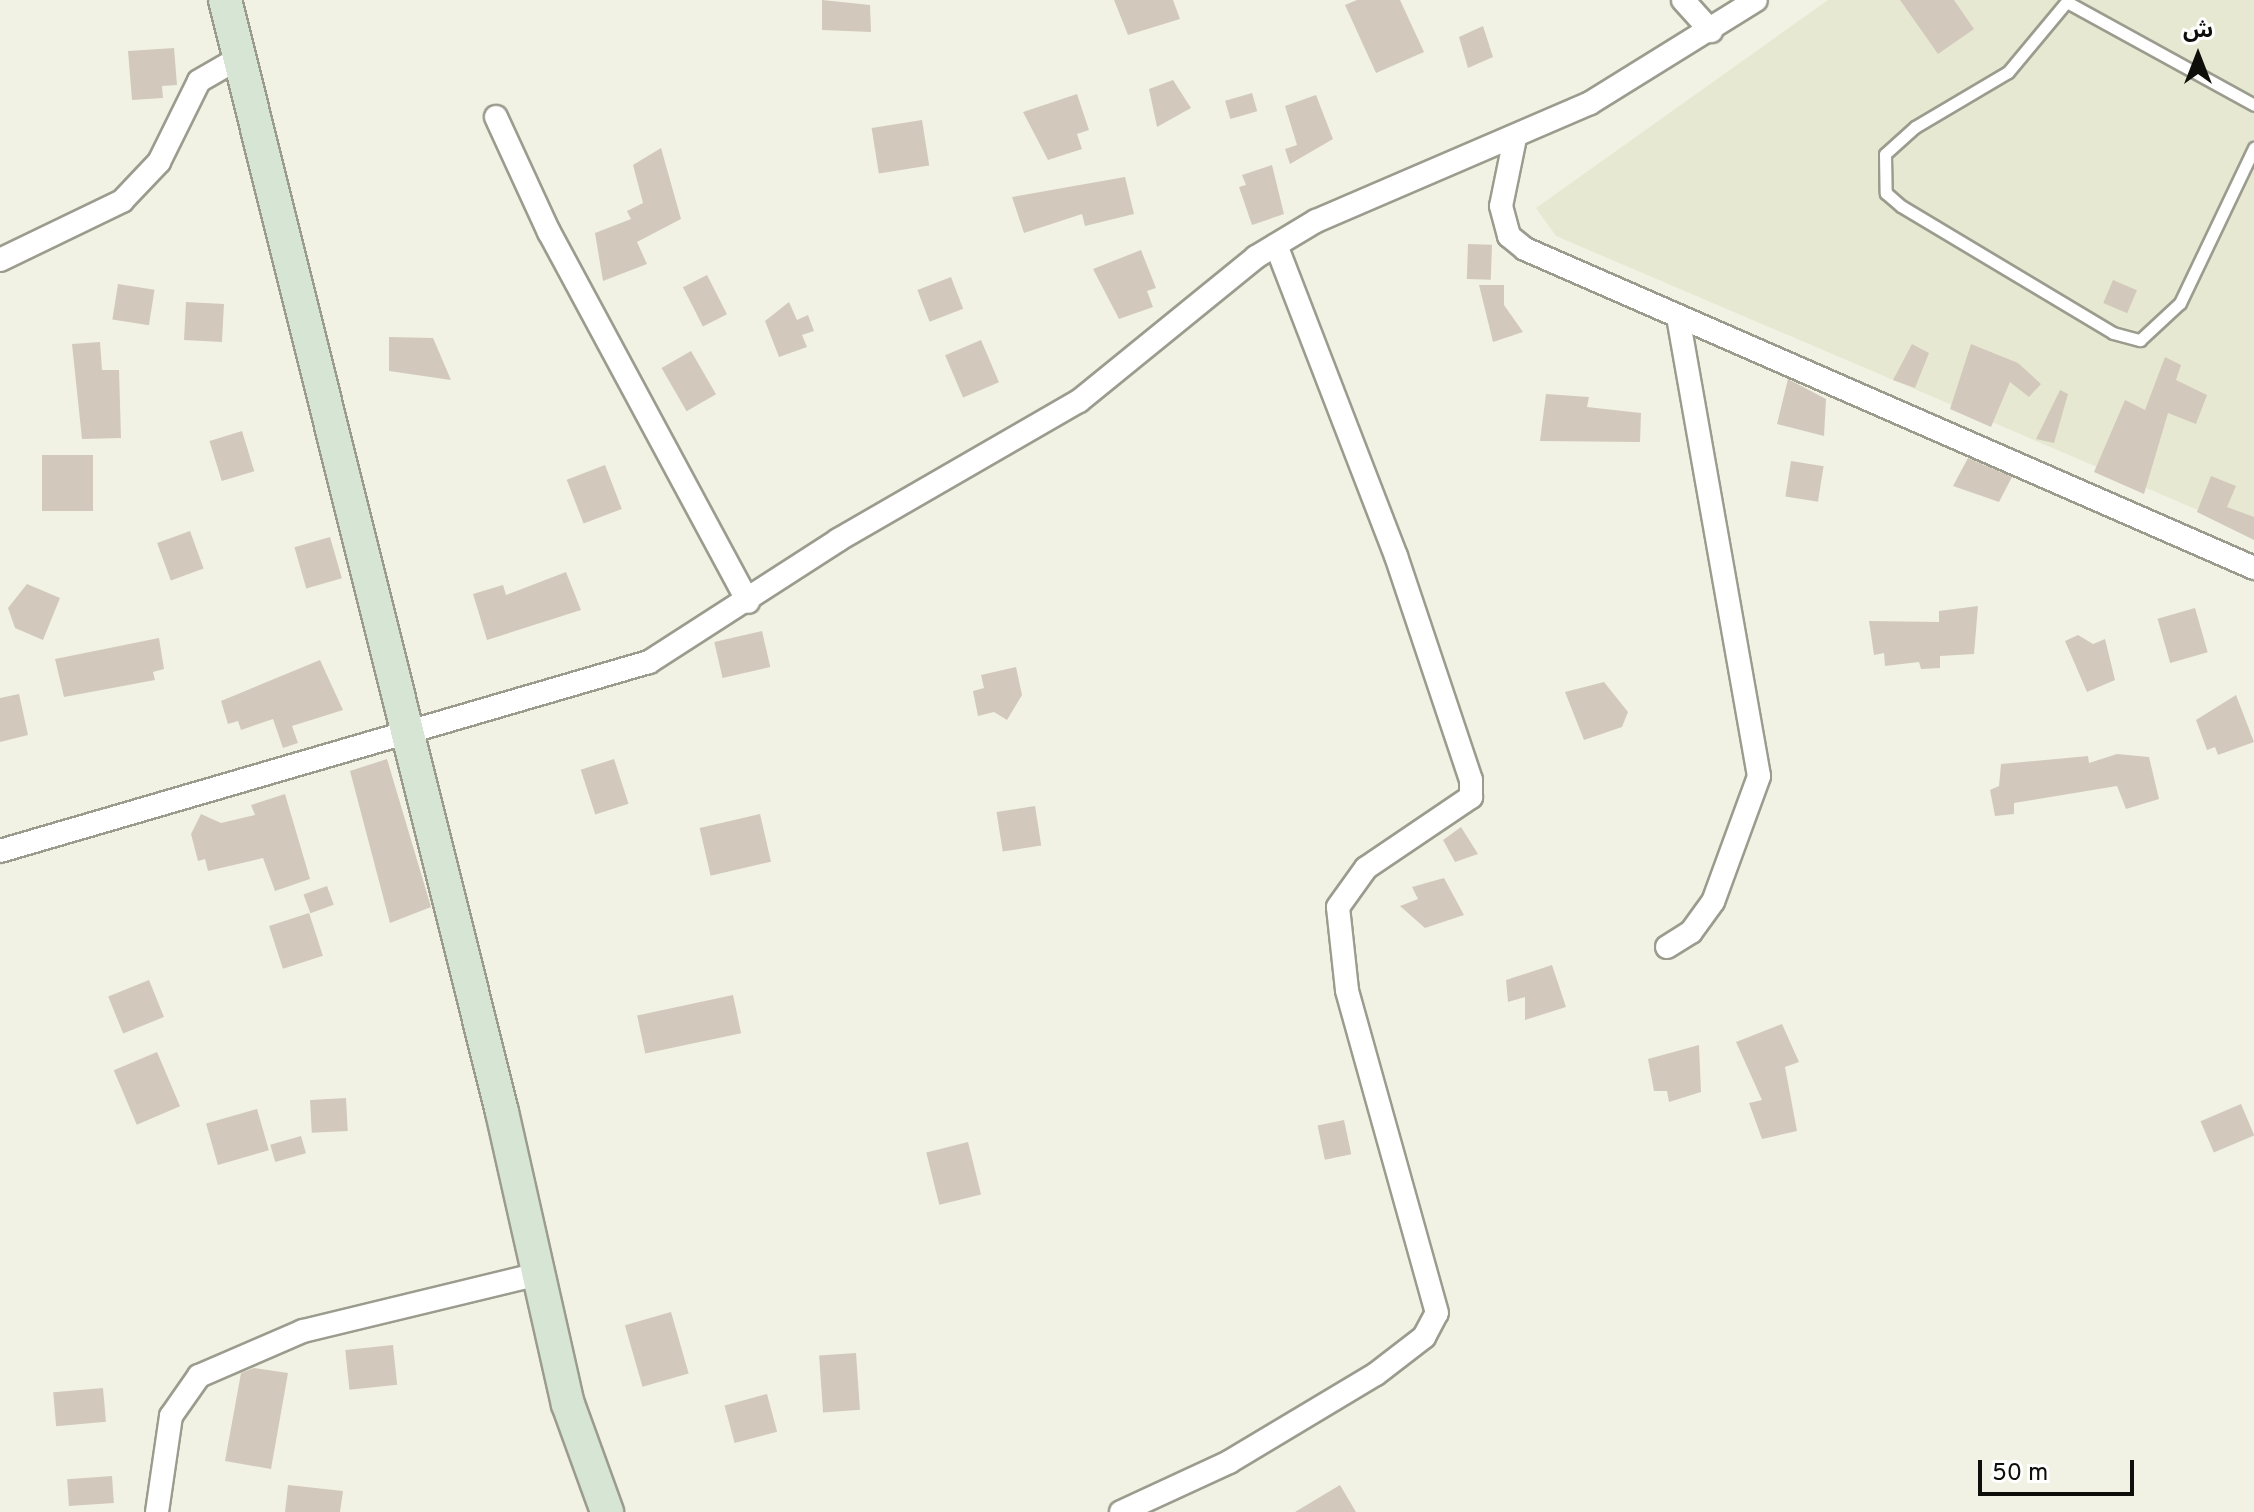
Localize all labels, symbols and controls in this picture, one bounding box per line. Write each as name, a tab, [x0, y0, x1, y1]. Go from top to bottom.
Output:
north arrow	[2158, 16, 2238, 96]
text: ش	[2183, 18, 2213, 45]
scale bar	[1982, 1444, 2138, 1494]
text: 50 m	[1992, 1459, 2048, 1489]

